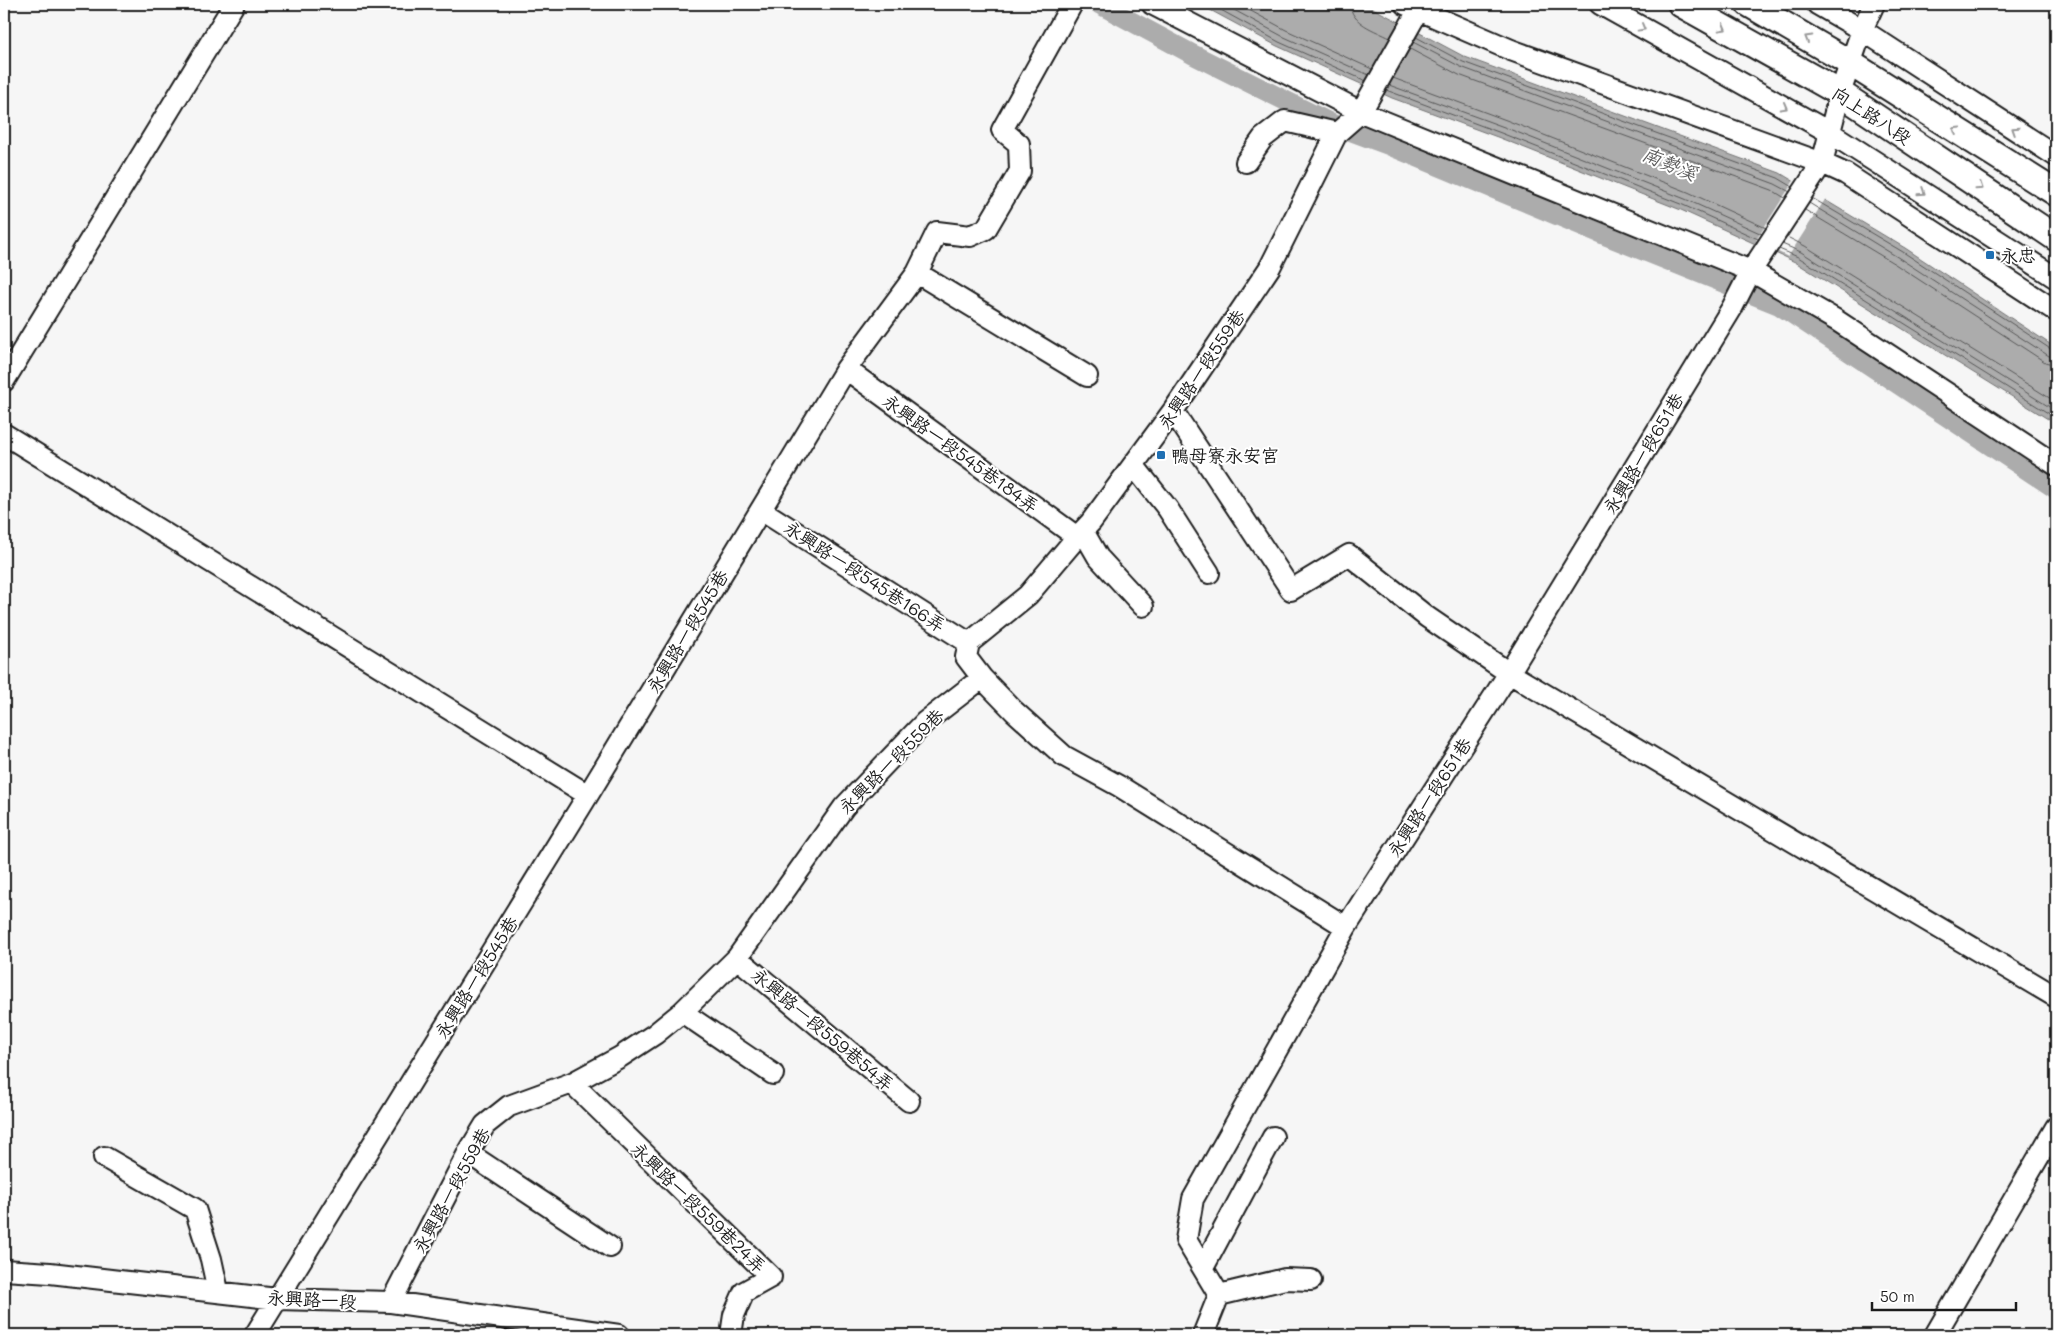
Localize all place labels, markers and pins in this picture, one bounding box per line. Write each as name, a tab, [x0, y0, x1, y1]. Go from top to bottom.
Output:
place label: 永忠	[2000, 243, 2036, 267]
marker: 永忠	[1984, 249, 1996, 261]
place label: 鴨母寮永安宮	[1171, 443, 1279, 467]
marker: 鴨母寮永安宮	[1155, 449, 1167, 461]

